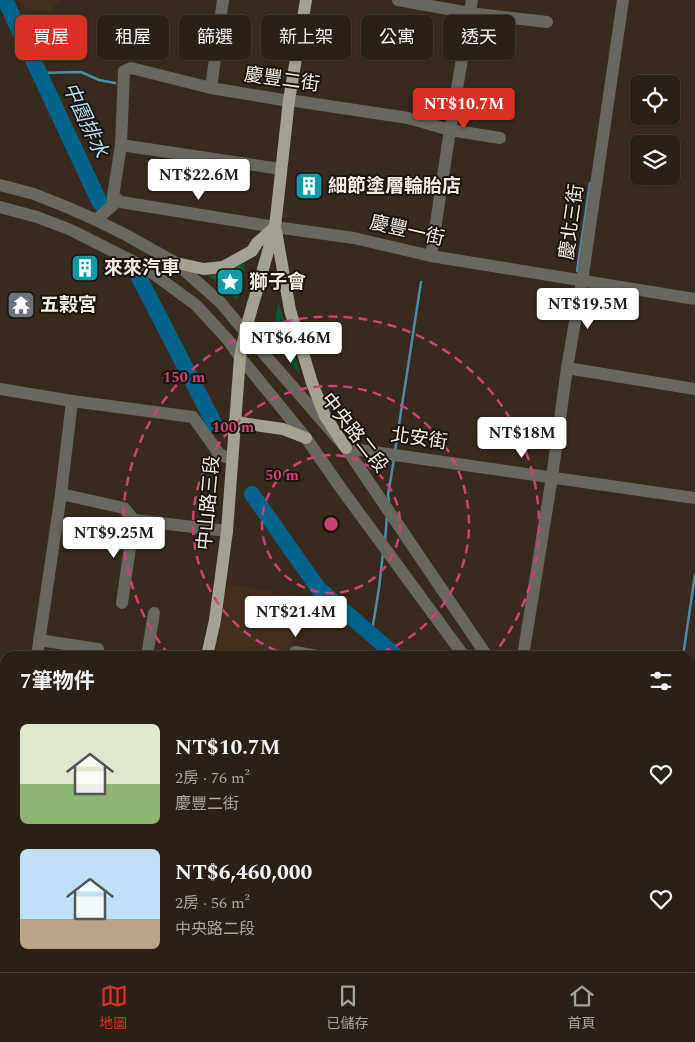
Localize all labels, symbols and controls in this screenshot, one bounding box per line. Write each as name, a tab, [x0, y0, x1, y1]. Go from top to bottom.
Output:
chip: 買屋	[15, 15, 87, 60]
chip: 租屋	[97, 15, 169, 60]
chip: 篩選	[179, 15, 251, 60]
chip: 新上架	[261, 15, 351, 60]
chip: 公寓	[361, 15, 433, 60]
chip: 透天	[443, 15, 515, 60]
street label: 慶豐二街	[242, 60, 322, 100]
map controls	[630, 75, 680, 185]
button: locate	[630, 75, 680, 125]
water label: 中園排水	[55, 77, 116, 163]
pin: NT$10.7M	[412, 88, 516, 130]
text: NT$10.7M	[424, 92, 504, 116]
button: layers	[630, 135, 680, 185]
pin: NT$22.6M	[147, 158, 251, 201]
text: NT$22.6M	[159, 163, 239, 187]
building icon: 細節塗層輪胎店	[294, 171, 324, 201]
place label: 細節塗層輪胎店	[328, 172, 461, 201]
street label: 慶北三街	[552, 182, 592, 262]
street label: 慶豐一街	[367, 208, 447, 254]
building icon: 來來汽車	[70, 253, 100, 283]
place label: 來來汽車	[104, 254, 180, 283]
place icon: 獅子會	[215, 267, 245, 297]
place label: 獅子會	[249, 268, 306, 297]
pin: NT$19.5M	[536, 288, 640, 330]
temple icon: 五榖宮	[6, 290, 36, 320]
place label: 五榖宮	[40, 291, 97, 320]
text: NT$19.5M	[548, 292, 628, 316]
pin: NT$6.46M	[239, 322, 343, 364]
text: NT$6.46M	[251, 326, 331, 350]
text: 150 m	[163, 366, 206, 389]
street label: 中央路二段	[313, 387, 395, 479]
text: 100 m	[212, 416, 255, 439]
pin: NT$18M	[481, 416, 563, 459]
street label: 北安街	[389, 421, 449, 457]
text: NT$18M	[488, 421, 556, 445]
street label: 中山路三段	[190, 454, 228, 552]
text: 50 m	[265, 464, 300, 487]
centre of rings	[322, 515, 340, 533]
pin: NT$9.25M	[62, 516, 166, 559]
text: NT$9.25M	[74, 521, 154, 545]
pin: NT$21.4M	[244, 596, 348, 638]
text: NT$21.4M	[256, 600, 336, 624]
text: 7筆物件	[20, 666, 95, 698]
icon: filters	[647, 667, 675, 695]
text: NT$10.7M	[175, 732, 281, 764]
icon: home	[60, 744, 120, 804]
icon: heart	[647, 760, 675, 788]
text: 2房 · 76 m²	[175, 766, 250, 790]
text: 慶豐二街	[175, 792, 239, 816]
text: NT$6,460,000	[175, 857, 312, 889]
icon: home	[60, 869, 120, 929]
icon: heart	[647, 885, 675, 913]
text: 2房 · 56 m²	[175, 891, 250, 915]
text: 中央路二段	[175, 917, 255, 941]
tab: 地圖	[100, 982, 128, 1034]
tab: 已儲存	[327, 982, 369, 1034]
tab: 首頁	[568, 982, 596, 1034]

